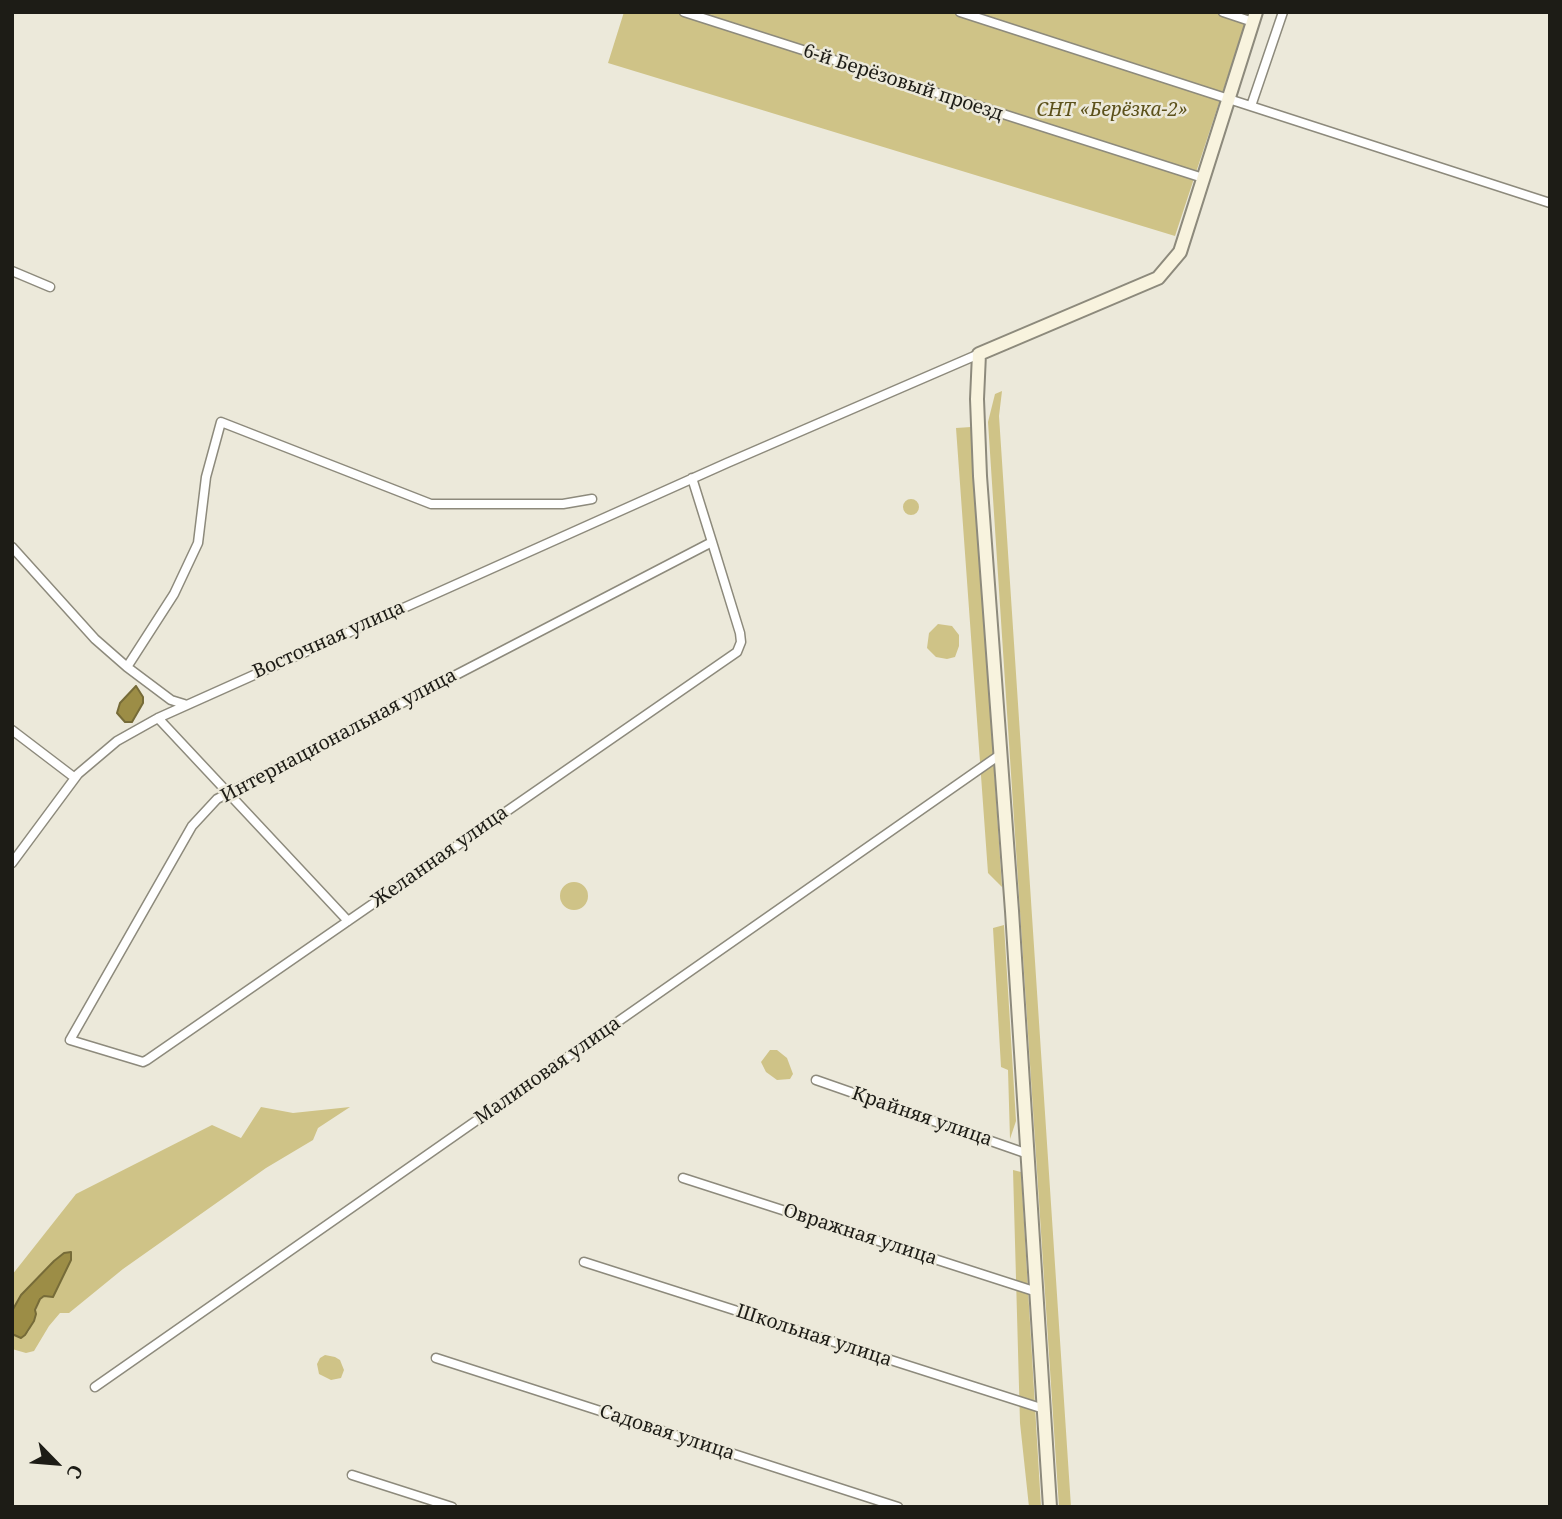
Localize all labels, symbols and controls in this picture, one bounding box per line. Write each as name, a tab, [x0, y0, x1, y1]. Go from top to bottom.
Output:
street label: 6-й Берёзовый проезд	[800, 40, 1006, 126]
park label: СНТ «Берёзка-2»	[1036, 100, 1188, 122]
street label: Восточная улица	[250, 596, 408, 684]
street label: Интернациональная улица	[217, 664, 461, 808]
street label: Желанная улица	[367, 801, 513, 913]
street label: Малиновая улица	[471, 1012, 625, 1130]
street label: Крайняя улица	[849, 1082, 995, 1152]
street label: Овражная улица	[780, 1199, 940, 1271]
street label: Школьная улица	[733, 1300, 895, 1372]
street label: Садовая улица	[596, 1400, 738, 1466]
north arrow	[21, 1428, 91, 1498]
text: С	[61, 1461, 89, 1483]

